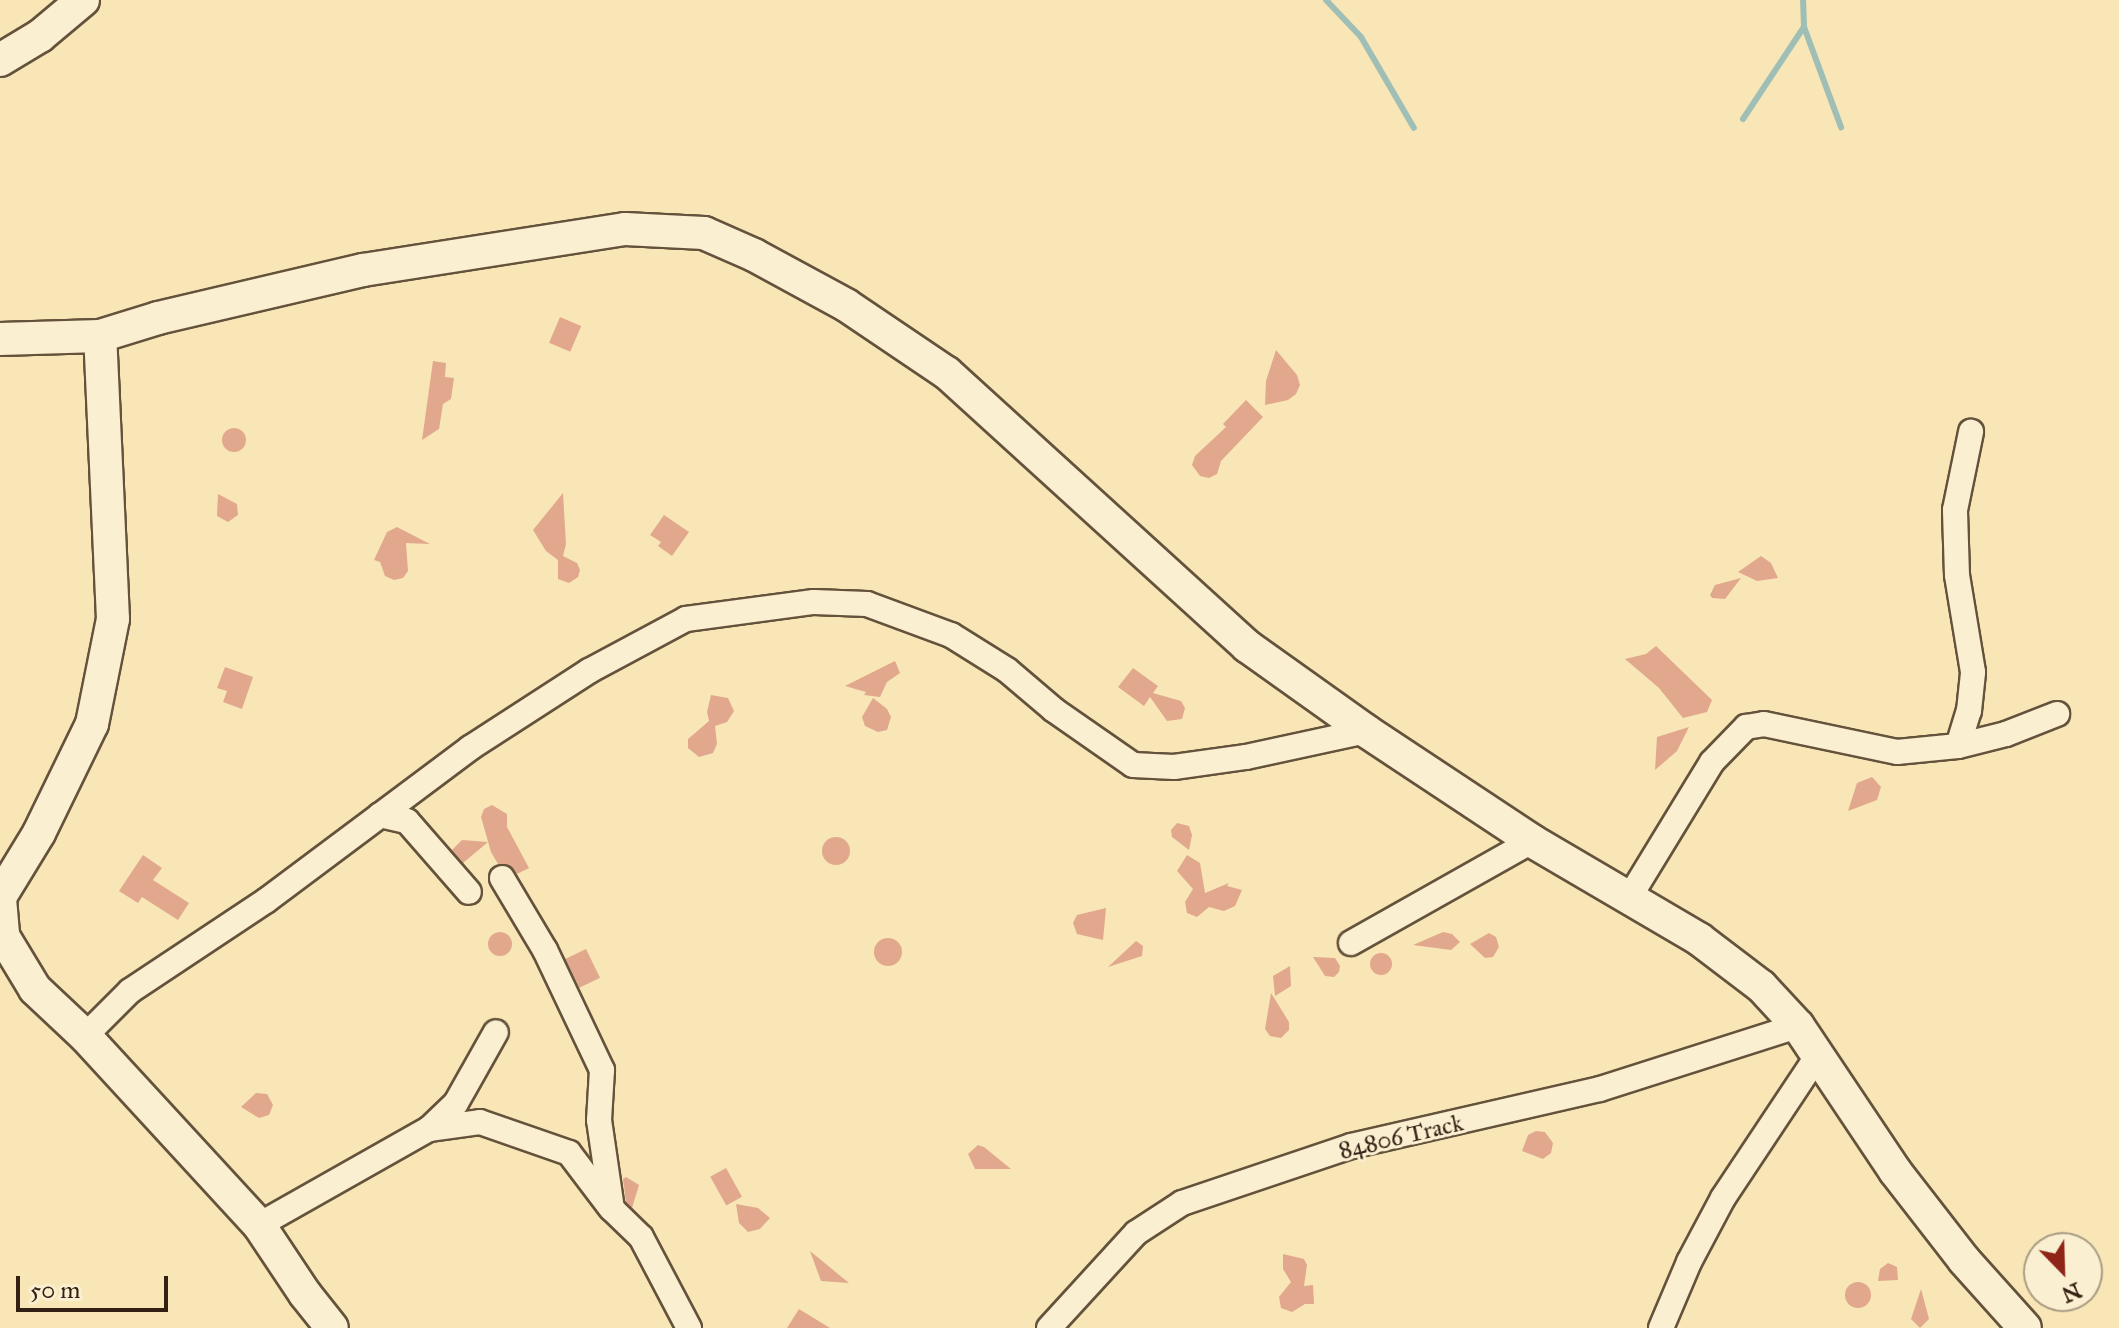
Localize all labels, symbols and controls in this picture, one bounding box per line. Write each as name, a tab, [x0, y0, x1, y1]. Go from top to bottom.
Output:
street label: 84806 Track	[1336, 1109, 1466, 1165]
north arrow	[2023, 1232, 2103, 1312]
scale bar	[20, 1260, 172, 1310]
text: 50 m	[30, 1275, 80, 1305]
text: N	[2058, 1277, 2086, 1309]

